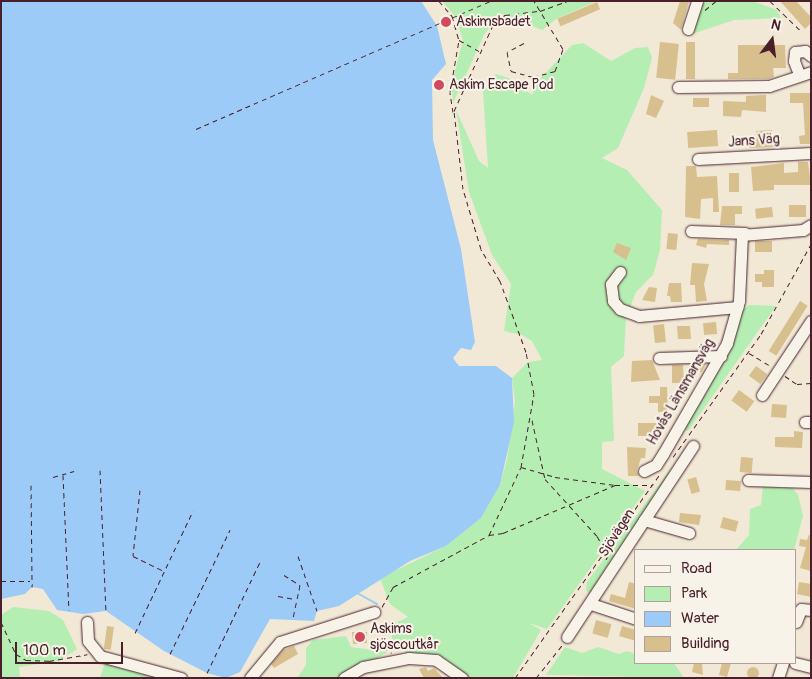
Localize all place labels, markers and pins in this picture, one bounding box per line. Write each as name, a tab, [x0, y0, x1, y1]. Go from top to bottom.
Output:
place label: Askimsbadet	[456, 14, 531, 30]
marker: Askimsbadet	[440, 16, 452, 28]
place label: Askim Escape Pod	[449, 77, 554, 93]
marker: Askim Escape Pod	[433, 79, 445, 91]
place label: Askims sjöscoutkår	[370, 621, 439, 654]
marker: Askims sjöscoutkår	[354, 631, 366, 643]

